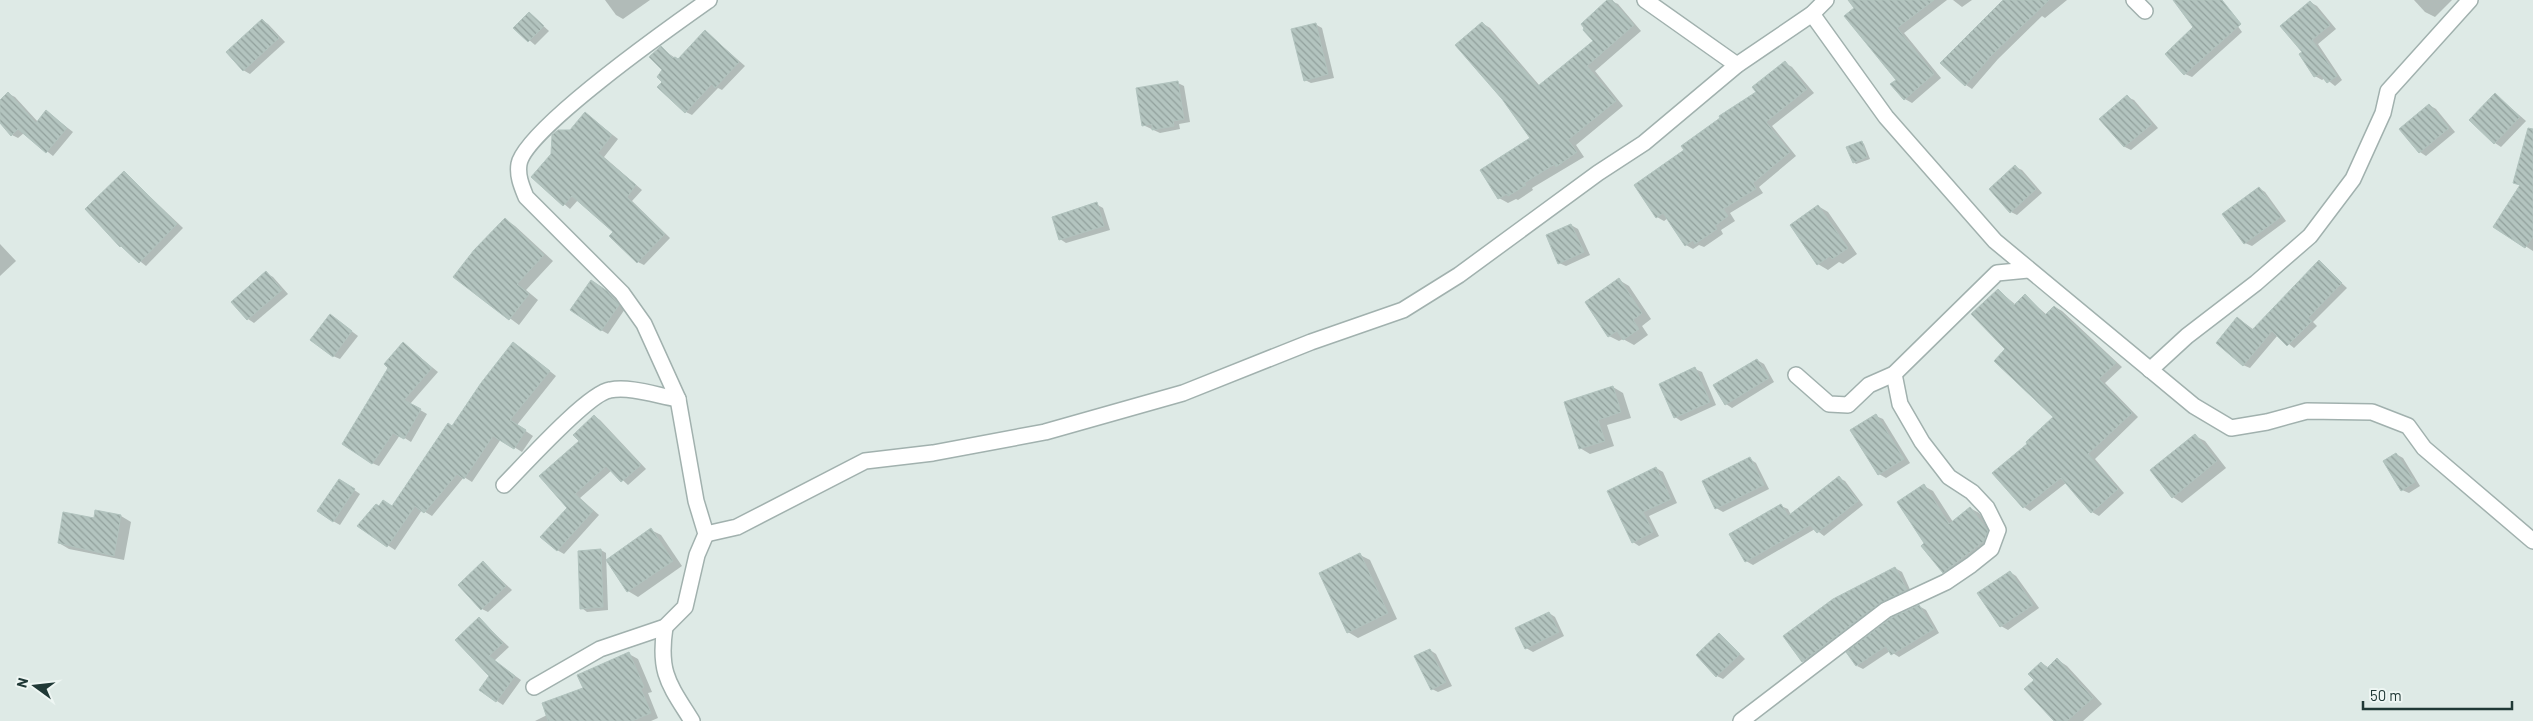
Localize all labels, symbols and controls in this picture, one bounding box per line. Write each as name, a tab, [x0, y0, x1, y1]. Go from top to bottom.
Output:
north arrow	[10, 661, 60, 711]
text: N	[13, 676, 31, 689]
scale bar	[2363, 678, 2512, 710]
text: 50 m	[2370, 686, 2402, 704]

